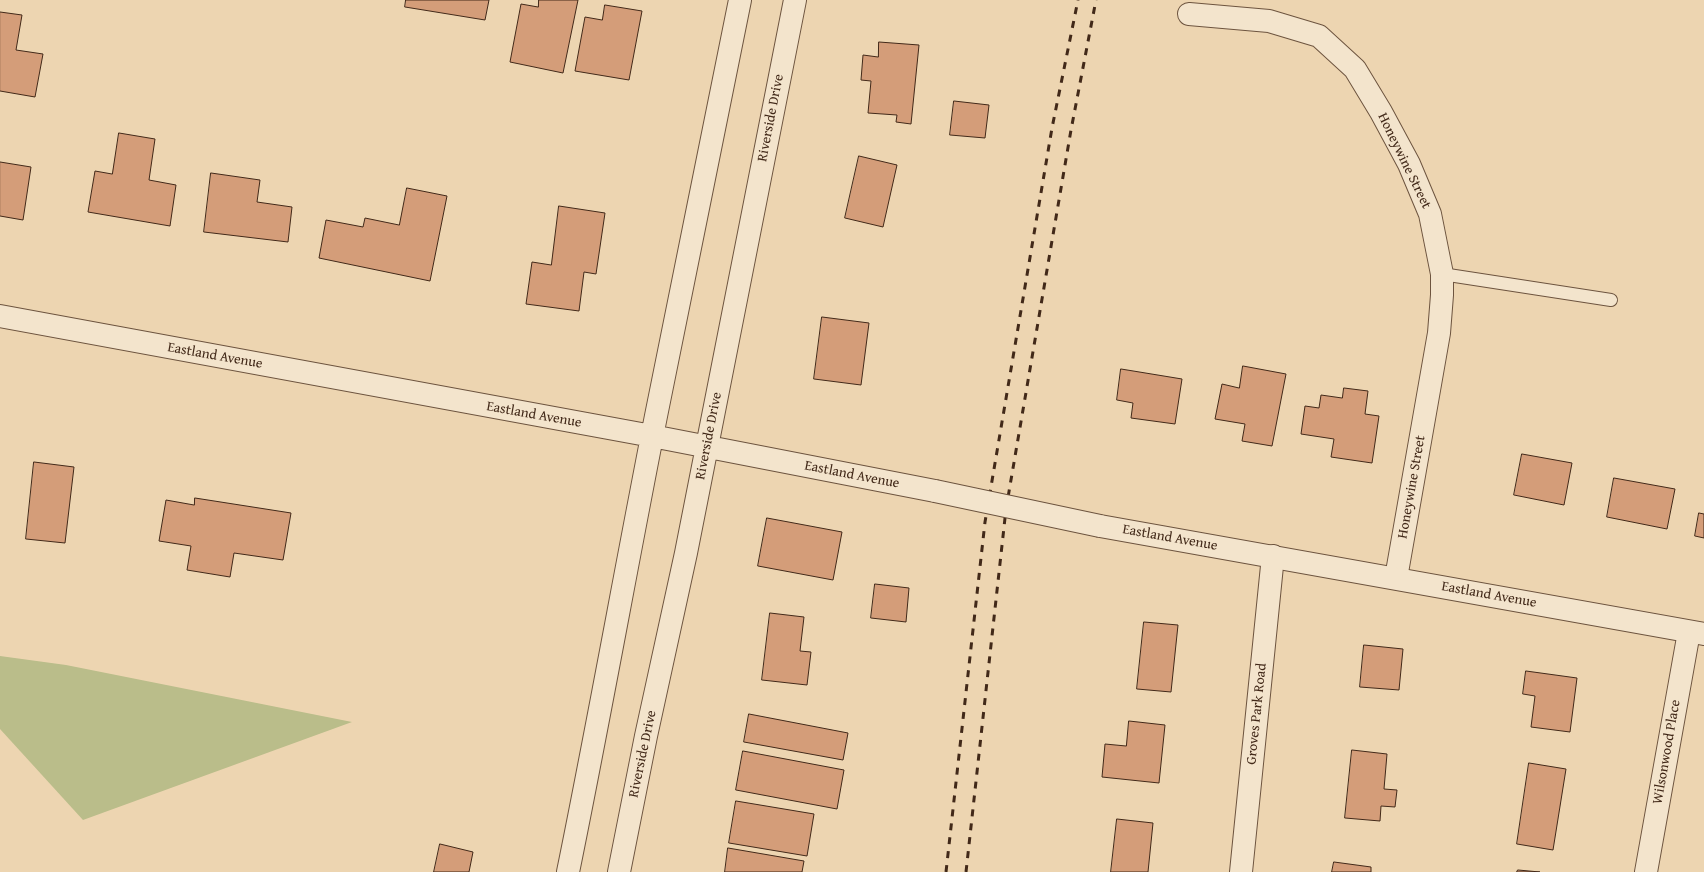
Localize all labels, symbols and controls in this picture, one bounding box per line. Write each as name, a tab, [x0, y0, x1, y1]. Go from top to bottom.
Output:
street label: Riverside Drive	[754, 73, 788, 163]
street label: Honeywine Street	[1374, 110, 1434, 212]
street label: Eastland Avenue	[166, 339, 264, 373]
street label: Riverside Drive	[692, 391, 726, 481]
street label: Eastland Avenue	[485, 398, 583, 432]
street label: Honeywine Street	[1395, 434, 1429, 540]
street label: Eastland Avenue	[803, 458, 901, 492]
street label: Eastland Avenue	[1121, 521, 1219, 555]
street label: Eastland Avenue	[1440, 578, 1538, 612]
street label: Groves Park Road	[1243, 662, 1271, 766]
street label: Wilsonwood Place	[1650, 698, 1684, 806]
street label: Riverside Drive	[626, 709, 660, 799]

